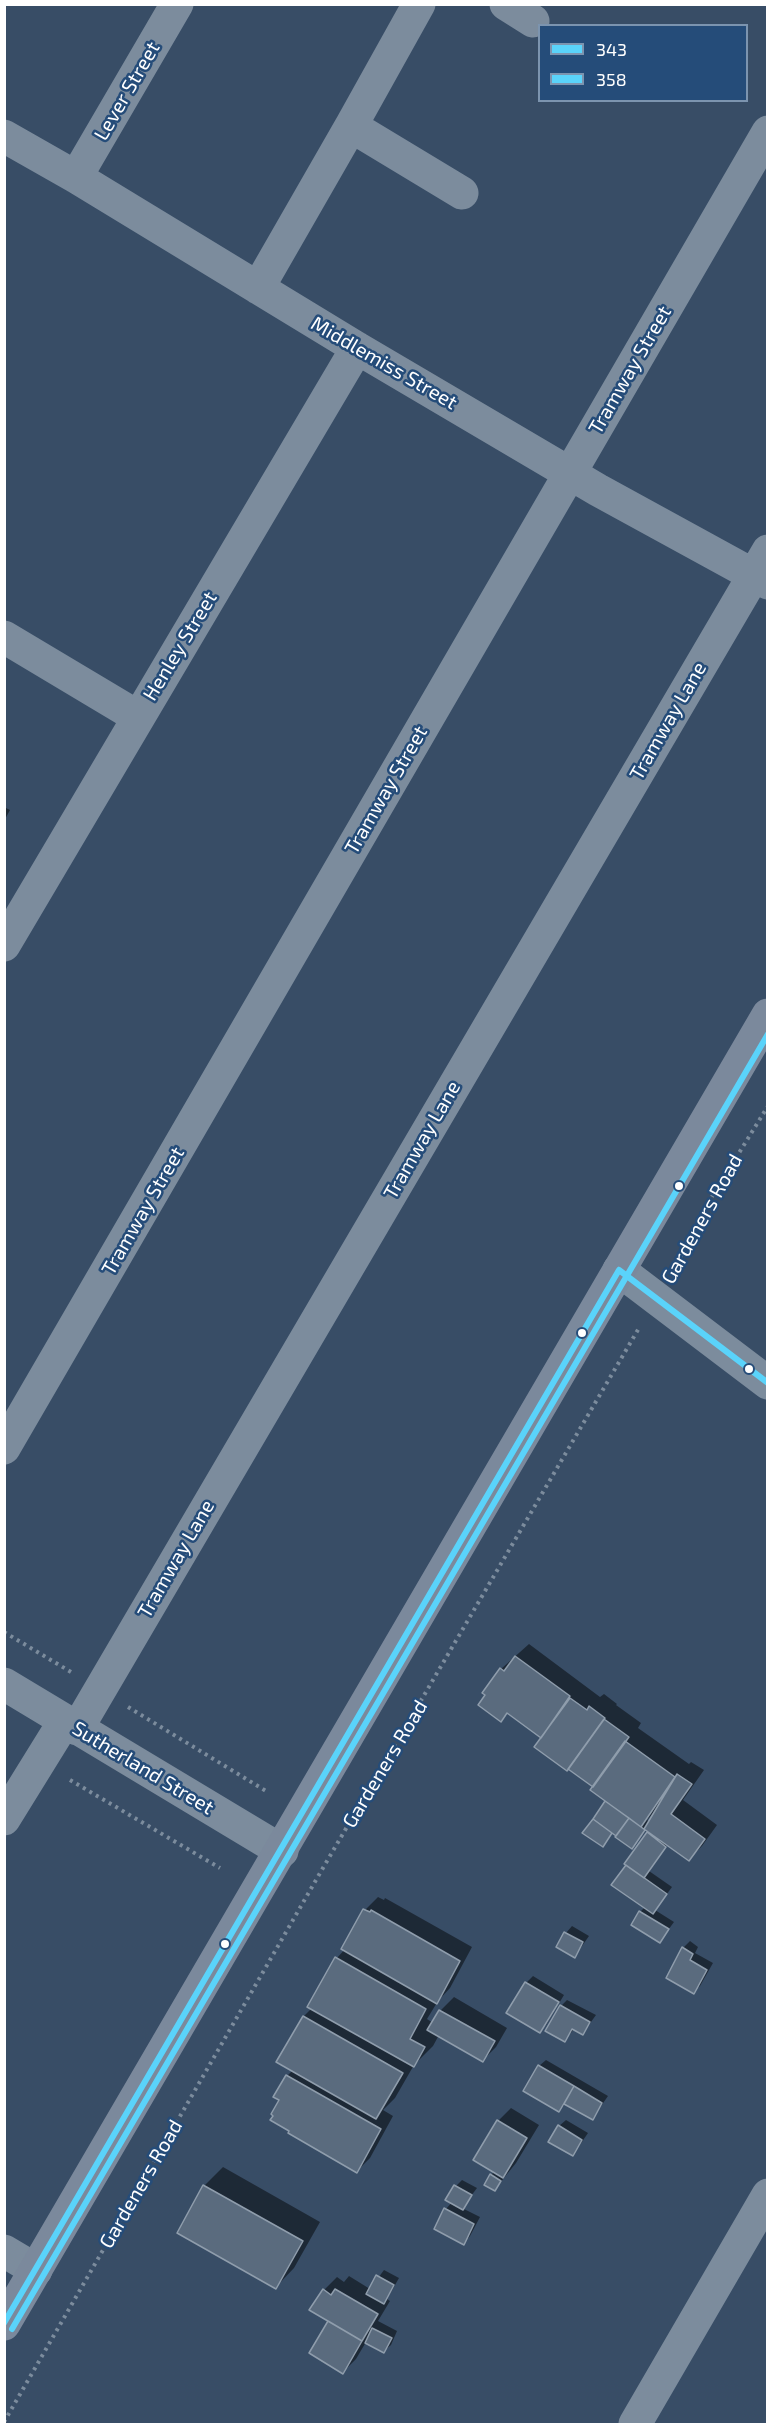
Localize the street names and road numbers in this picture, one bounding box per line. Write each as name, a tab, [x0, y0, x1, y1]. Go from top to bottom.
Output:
street label: Lever Street	[89, 37, 165, 145]
street label: Tramway Street	[584, 302, 676, 438]
street label: Middlemiss Street	[307, 311, 461, 415]
street label: Henley Street	[138, 587, 222, 705]
street label: Tramway Lane	[625, 658, 711, 784]
street label: Tramway Street	[340, 722, 432, 858]
street label: Tramway Lane	[379, 1077, 465, 1203]
street label: Tramway Street	[97, 1143, 189, 1279]
street label: Gardeners Road	[656, 1150, 748, 1288]
street label: Tramway Lane	[133, 1496, 219, 1622]
street label: Gardeners Road	[337, 1696, 433, 1832]
street label: Sutherland Street	[68, 1716, 218, 1820]
street label: Gardeners Road	[94, 2115, 188, 2253]

